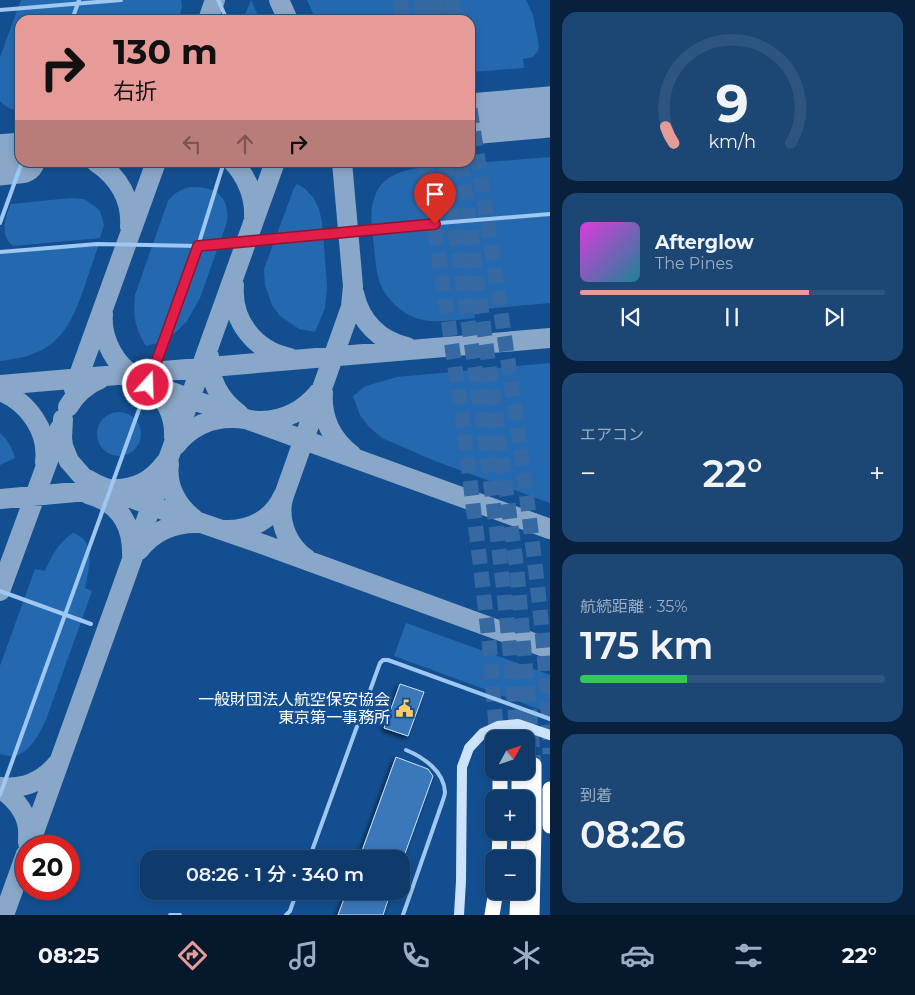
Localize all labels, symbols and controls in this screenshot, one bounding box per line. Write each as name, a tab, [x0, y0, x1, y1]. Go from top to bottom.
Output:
text: 130 m	[113, 30, 218, 73]
icon: right	[30, 35, 95, 100]
text: 9	[716, 72, 749, 135]
text: 右折	[113, 78, 157, 105]
icon: left	[178, 130, 206, 158]
icon: ahead	[231, 130, 259, 158]
icon: right	[284, 130, 312, 158]
text: km/h	[709, 131, 756, 152]
pin	[414, 173, 456, 224]
icon: arrive	[421, 180, 449, 208]
text: Afterglow	[655, 231, 754, 254]
text: The Pines	[655, 254, 733, 273]
icon: previous	[617, 303, 645, 331]
icon: pause	[718, 303, 746, 331]
icon: next	[820, 303, 848, 331]
position arrow	[121, 358, 173, 410]
text: エアコン	[580, 425, 644, 444]
text: 22°	[702, 450, 763, 497]
text: −	[580, 456, 596, 490]
text: +	[869, 456, 885, 490]
text: 航続距離 · 35%	[580, 597, 687, 616]
text: 175 km	[580, 622, 714, 669]
place label: 一般財団法人航空保安協会 東京第一事務所	[198, 690, 390, 727]
public building icon: 一般財団法人航空保安協会 東京第一事務所	[394, 698, 414, 718]
north arrow	[485, 730, 535, 780]
map controls	[485, 730, 535, 900]
text: 到着	[580, 786, 612, 805]
button: +	[485, 790, 535, 840]
text: 08:26	[580, 811, 686, 858]
speed limit sign: 20	[15, 835, 80, 900]
button: −	[485, 850, 535, 900]
text: 08:26 · 1 分 · 340 m	[186, 863, 364, 886]
icon: directions	[175, 938, 210, 973]
icon: music	[286, 938, 321, 973]
icon: phone	[398, 938, 433, 973]
icon: climate	[509, 938, 544, 973]
icon: car	[620, 938, 655, 973]
icon: filters	[731, 938, 766, 973]
text: 08:25	[38, 942, 99, 969]
text: 22°	[842, 942, 877, 969]

